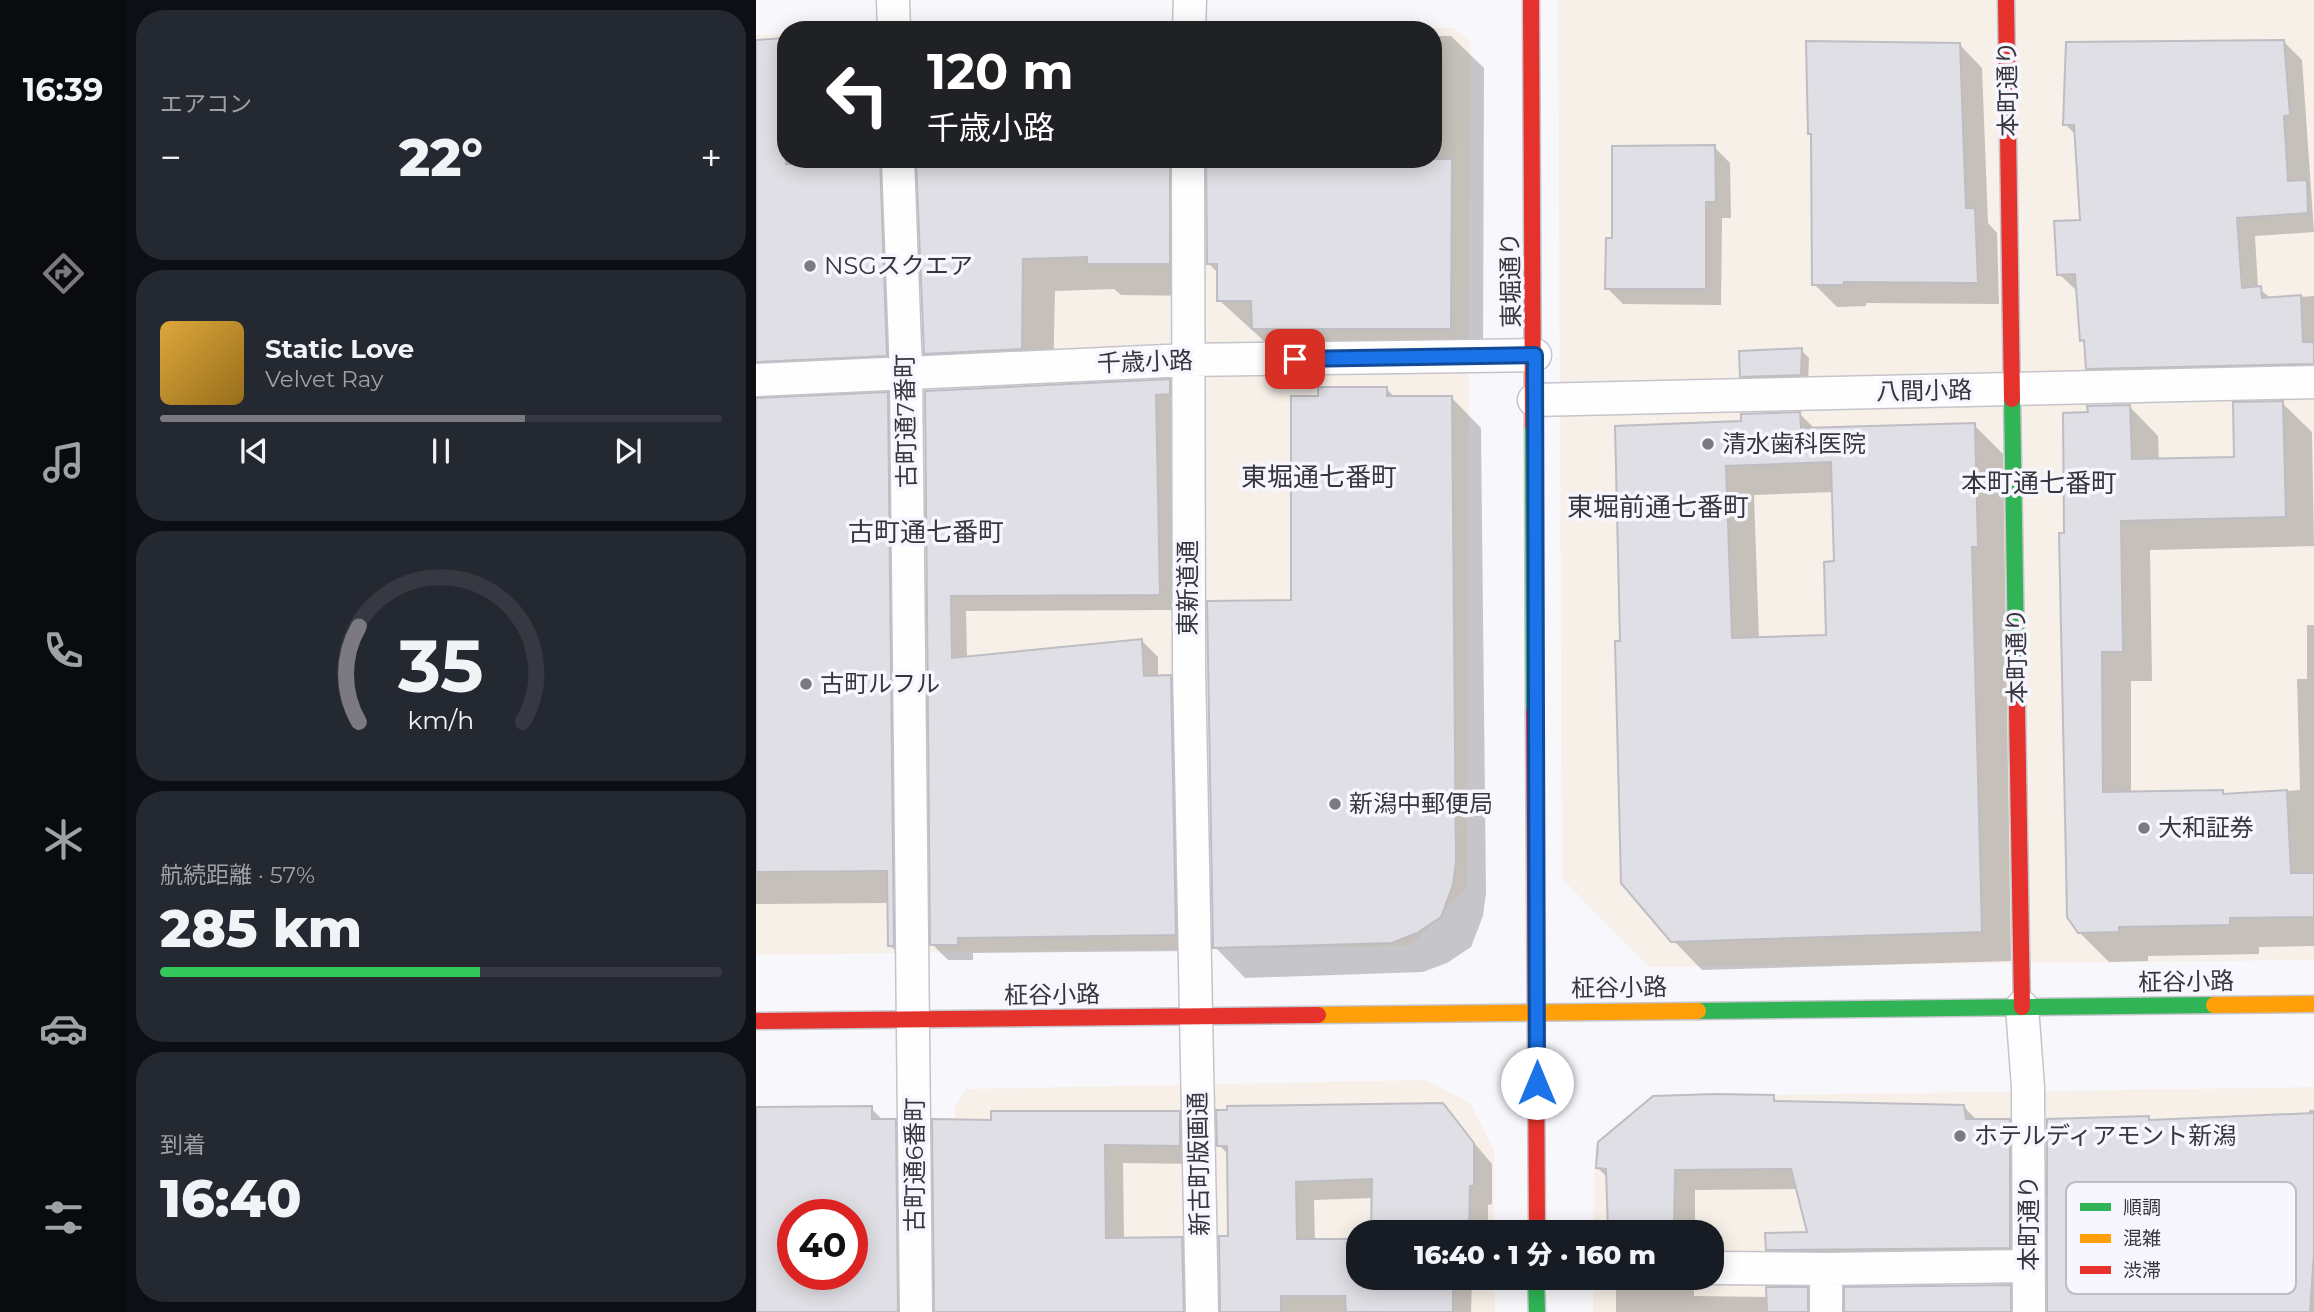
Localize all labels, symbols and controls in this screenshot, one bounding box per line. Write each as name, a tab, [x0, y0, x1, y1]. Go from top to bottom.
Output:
street label: 本町通り	[1992, 41, 2023, 137]
text: 120 m	[927, 42, 1074, 101]
icon: left	[812, 49, 903, 140]
text: 16:39	[23, 70, 103, 109]
text: エアコン	[160, 90, 252, 118]
text: 千歳小路	[927, 108, 1055, 147]
text: 22°	[399, 126, 483, 189]
text: −	[160, 134, 182, 181]
text: +	[700, 134, 722, 181]
street label: 東堀通り	[1495, 232, 1526, 328]
icon: directions	[39, 249, 88, 298]
place label: NSGスクエア	[824, 251, 973, 280]
marker: NSGスクエア	[802, 258, 818, 274]
pin	[1265, 329, 1325, 389]
text: Static Love	[265, 333, 414, 365]
icon: arrive	[1276, 340, 1314, 378]
street label: 千歳小路	[1097, 345, 1193, 378]
street label: 古町通7番町	[890, 354, 921, 488]
text: Velvet Ray	[265, 365, 383, 393]
street label: 八間小路	[1876, 375, 1972, 406]
place label: 清水歯科医院	[1722, 429, 1866, 458]
icon: previous	[235, 432, 273, 470]
icon: pause	[422, 432, 460, 470]
icon: next	[609, 432, 647, 470]
marker: 清水歯科医院	[1700, 436, 1716, 452]
icon: music	[39, 438, 88, 487]
district label: 東堀通七番町	[1241, 461, 1397, 493]
district label: 本町通七番町	[1961, 467, 2117, 499]
district label: 東堀前通七番町	[1567, 491, 1749, 523]
district label: 古町通七番町	[848, 516, 1004, 548]
street label: 東新道通	[1173, 540, 1202, 636]
street label: 本町通り	[2001, 608, 2032, 704]
text: 35	[397, 622, 484, 710]
icon: phone	[39, 626, 88, 675]
place label: 古町ルフル	[820, 669, 940, 698]
marker: 古町ルフル	[798, 676, 814, 692]
text: km/h	[408, 705, 474, 735]
place label: 新潟中郵便局	[1349, 789, 1493, 818]
marker: 新潟中郵便局	[1327, 796, 1343, 812]
place label: 大和証券	[2158, 813, 2254, 842]
icon: climate	[39, 815, 88, 864]
marker: 大和証券	[2136, 820, 2152, 836]
text: 航続距離 · 57%	[160, 861, 315, 889]
text: 285 km	[160, 897, 362, 960]
street label: 柾谷小路	[2138, 966, 2234, 997]
street label: 柾谷小路	[1571, 972, 1667, 1003]
street label: 柾谷小路	[1004, 979, 1100, 1010]
icon: car	[39, 1004, 88, 1053]
position arrow	[1500, 1046, 1574, 1120]
street label: 新古町版画通	[1183, 1092, 1214, 1236]
street label: 古町通6番町	[900, 1098, 929, 1232]
place label: ホテルディアモント新潟	[1974, 1121, 2236, 1150]
marker: ホテルディアモント新潟	[1952, 1128, 1968, 1144]
text: 到着	[160, 1131, 206, 1159]
text: 16:40	[160, 1167, 302, 1230]
street label: 本町通り	[2014, 1175, 2043, 1271]
legend	[2066, 1182, 2296, 1294]
icon: filters	[39, 1193, 88, 1242]
text: 順調	[2123, 1196, 2161, 1219]
speed limit sign: 40	[777, 1199, 868, 1290]
text: 混雑	[2123, 1227, 2161, 1250]
text: 16:40 · 1 分 · 160 m	[1414, 1239, 1656, 1271]
text: 渋滞	[2123, 1259, 2161, 1282]

